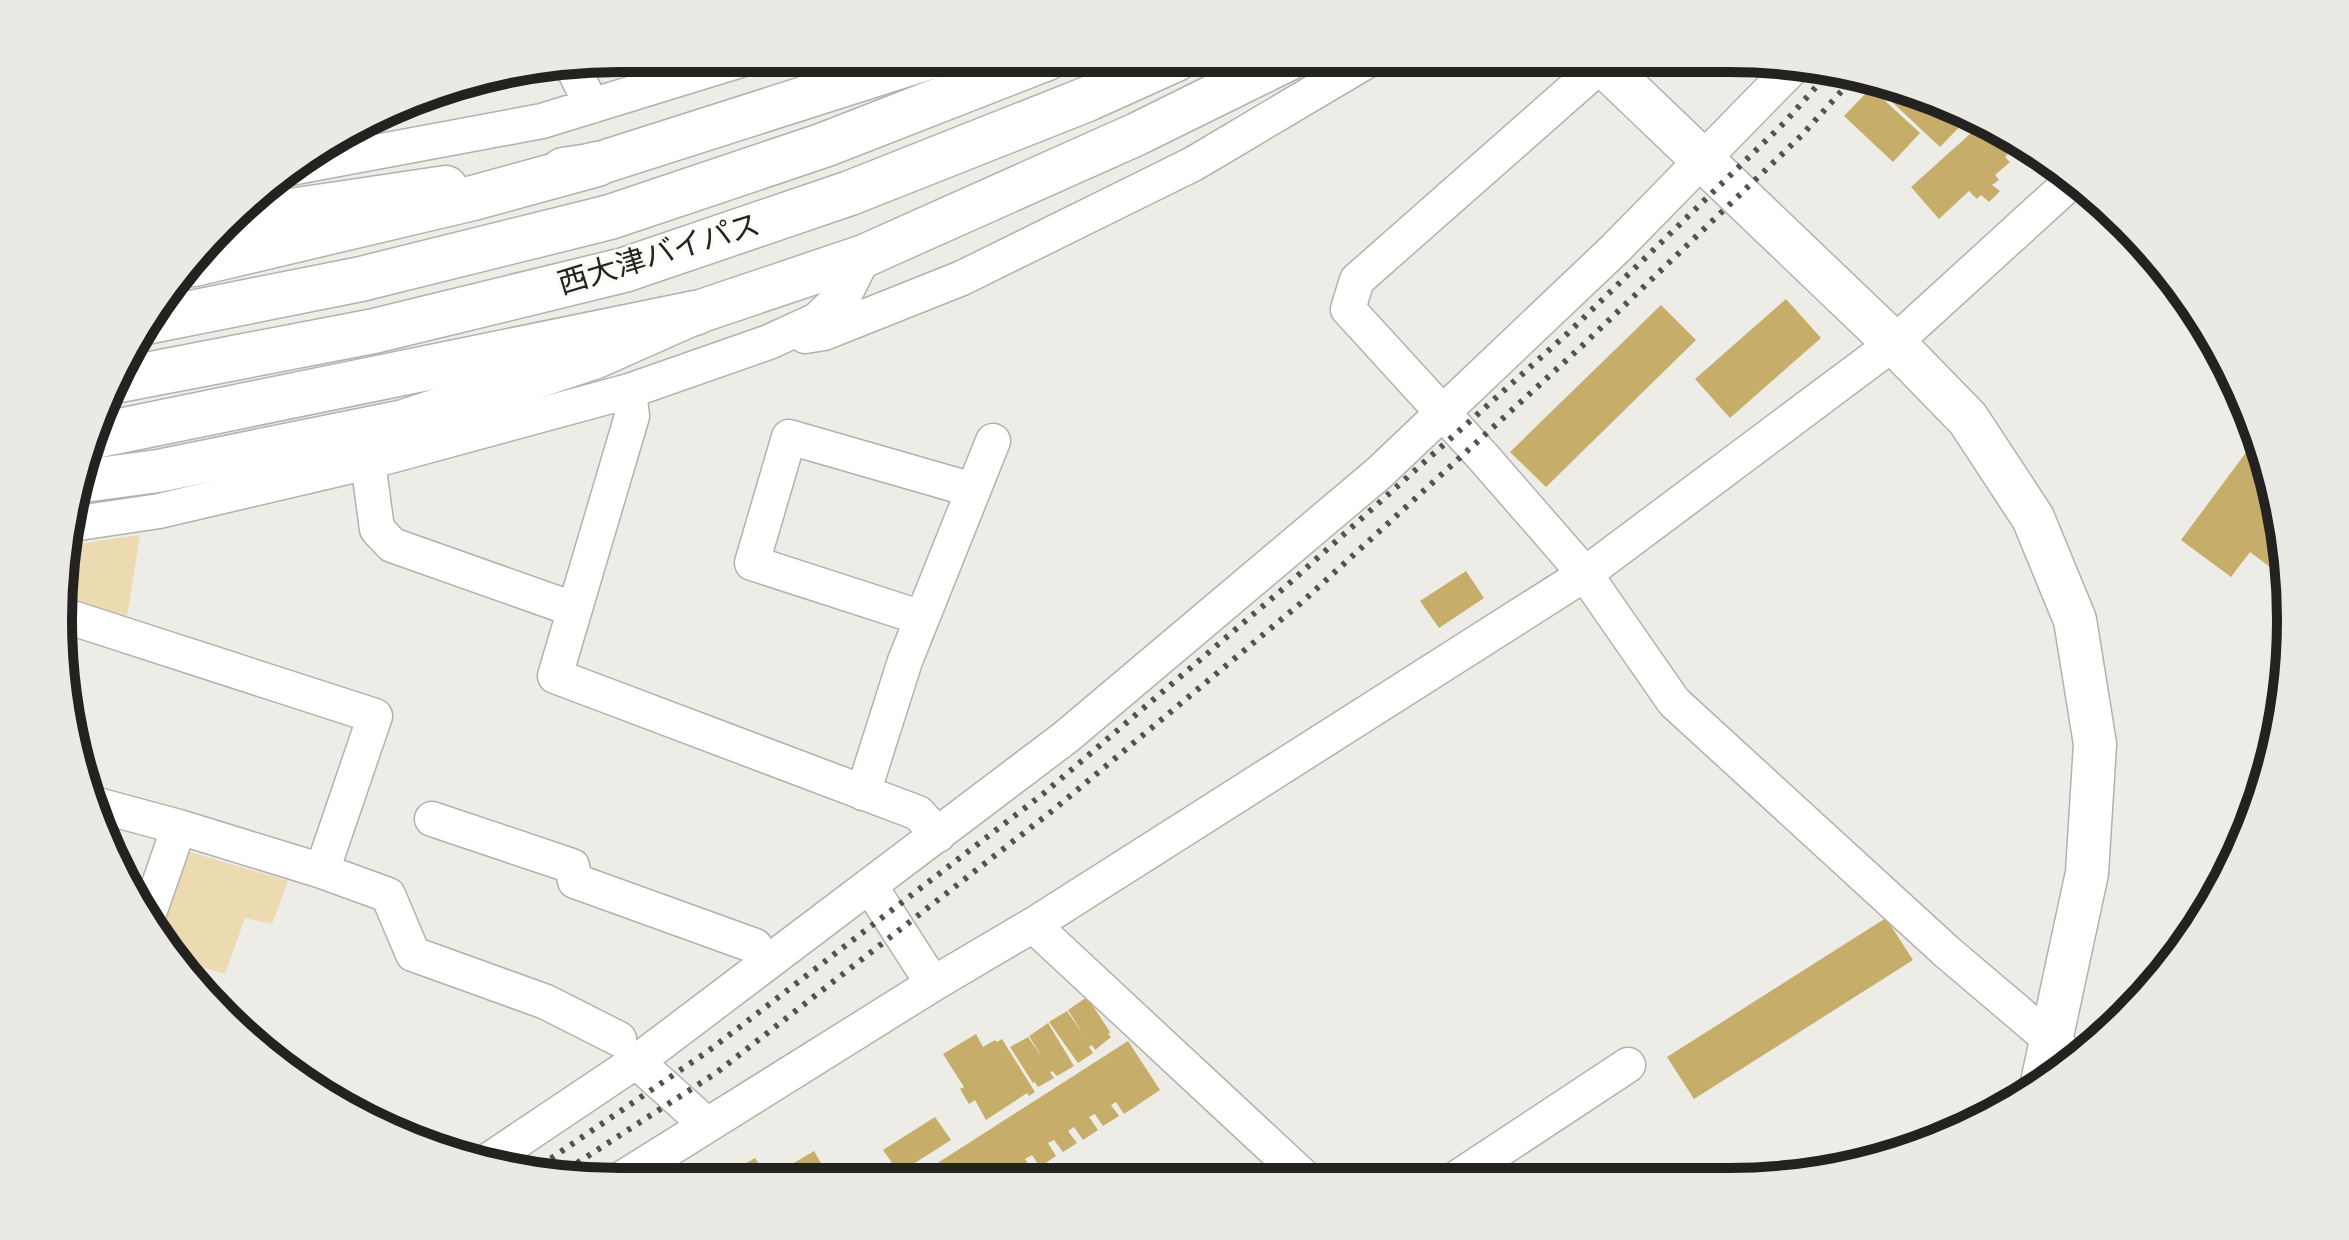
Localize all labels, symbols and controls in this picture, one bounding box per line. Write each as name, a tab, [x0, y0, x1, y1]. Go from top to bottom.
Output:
street label: 西大津バイパス	[553, 203, 764, 300]

